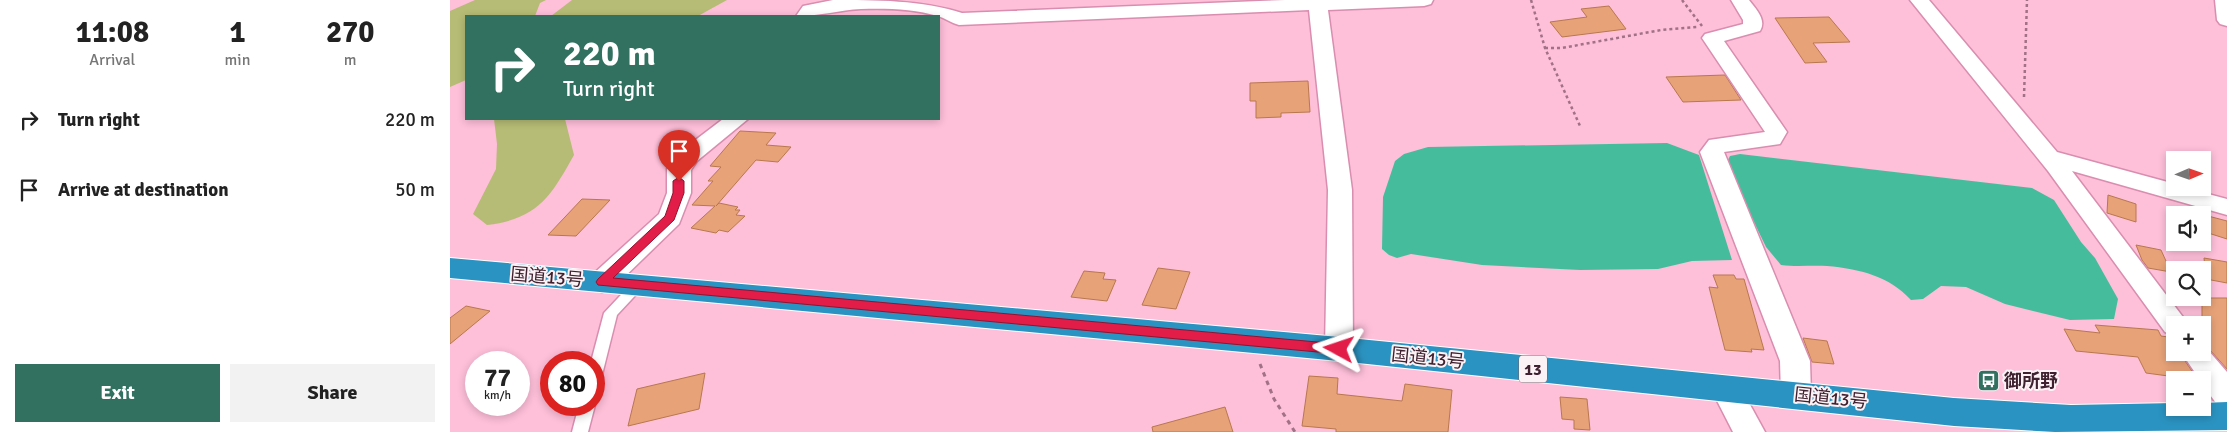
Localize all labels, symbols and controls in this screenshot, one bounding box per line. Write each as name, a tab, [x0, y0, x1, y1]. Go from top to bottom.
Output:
text: 11:08	[75, 14, 149, 51]
text: 1	[229, 14, 246, 51]
text: 270	[326, 14, 374, 51]
text: 220 m	[563, 32, 656, 75]
icon: right	[480, 35, 545, 100]
text: Arrival	[89, 50, 135, 70]
text: min	[225, 50, 250, 70]
text: m	[344, 50, 357, 70]
text: Turn right	[563, 75, 655, 102]
icon: right	[15, 106, 43, 134]
text: Turn right	[58, 108, 140, 132]
text: 220 m	[385, 108, 435, 132]
pin	[658, 130, 700, 181]
icon: arrive	[665, 137, 693, 165]
north arrow	[2166, 151, 2211, 196]
map controls	[2166, 151, 2211, 416]
icon: arrive	[15, 176, 43, 204]
text: Arrive at destination	[58, 178, 229, 202]
text: 50 m	[395, 178, 435, 202]
button: sound	[2166, 206, 2211, 251]
button: search	[2166, 261, 2211, 306]
street label: 国道13号	[509, 263, 585, 291]
button: +	[2166, 316, 2211, 361]
position arrow	[1312, 322, 1364, 374]
street label: 国道13号	[1390, 343, 1466, 373]
speed limit sign: 80	[540, 351, 605, 416]
road number: 13	[1519, 356, 1547, 382]
text: 77	[484, 362, 511, 393]
button: Exit	[15, 364, 220, 422]
button: Share	[230, 364, 435, 422]
bus stop icon: 御所野	[1976, 369, 2000, 393]
place label: 御所野	[2003, 370, 2058, 392]
button: −	[2166, 371, 2211, 416]
street label: 国道13号	[1793, 383, 1869, 413]
text: km/h	[484, 388, 511, 403]

